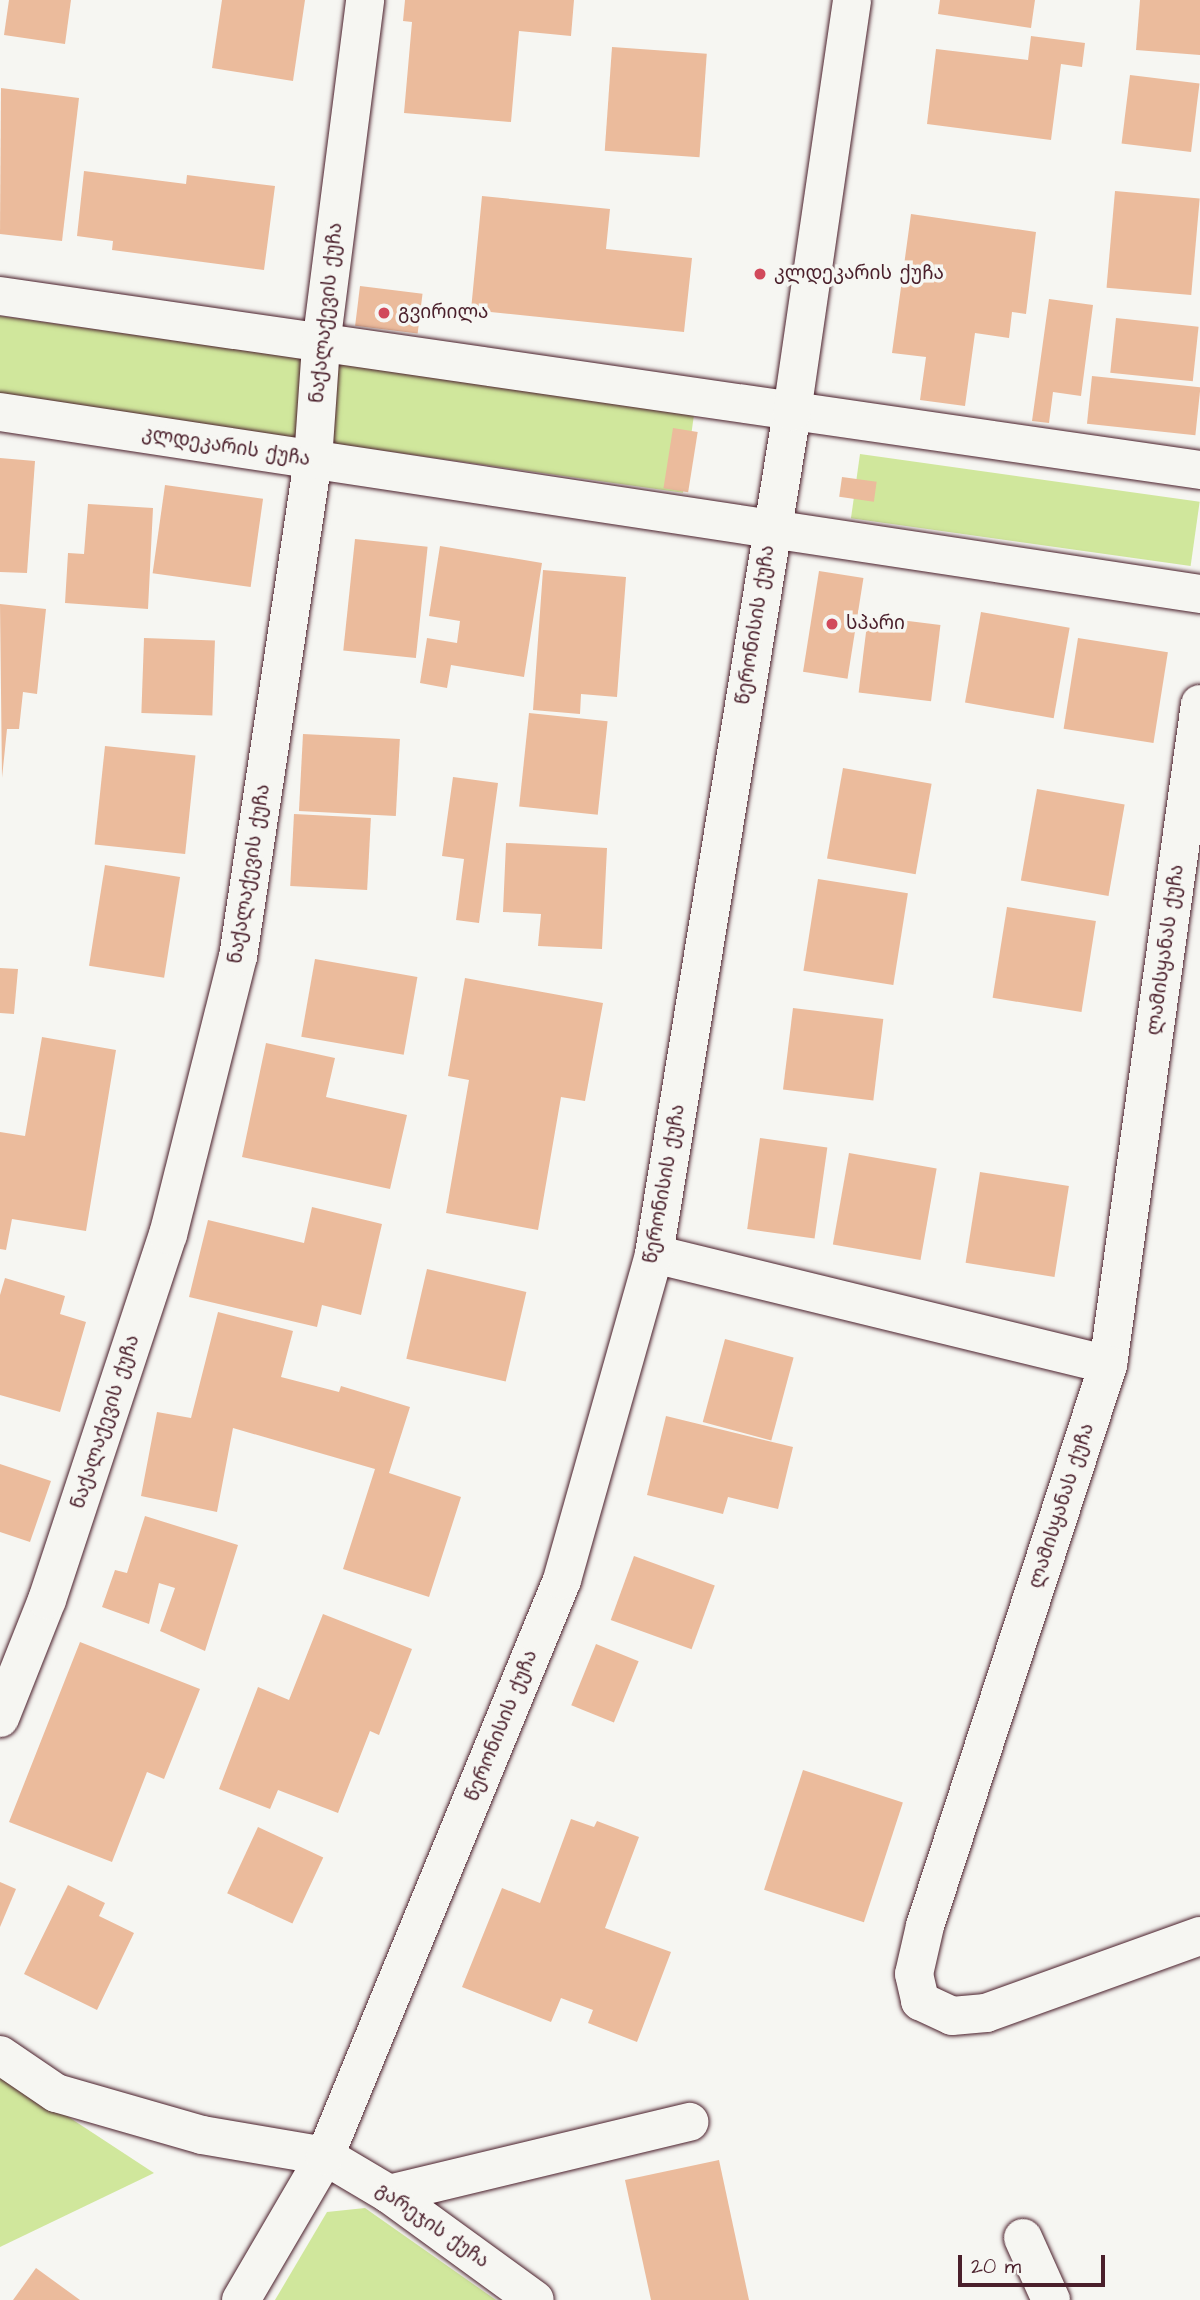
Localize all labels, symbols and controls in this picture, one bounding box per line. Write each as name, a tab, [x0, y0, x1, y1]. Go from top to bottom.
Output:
street label: ნაქალაქევის ქუჩა	[306, 222, 348, 404]
place label: კლდეკარის ქუჩა	[774, 263, 944, 285]
marker: კლდეკარის ქუჩა	[752, 266, 768, 282]
place label: გვირილა	[398, 302, 489, 324]
marker: გვირილა	[376, 305, 392, 321]
street label: კლდეკარის ქუჩა	[140, 422, 312, 472]
street label: წერონისის ქუჩა	[732, 544, 780, 706]
place label: სპარი	[846, 613, 905, 635]
marker: სპარი	[824, 616, 840, 632]
street label: ნაქალაქევის ქუჩა	[225, 783, 275, 965]
street label: ლამისყანას ქუჩა	[1143, 863, 1189, 1037]
street label: წერონისის ქუჩა	[640, 1103, 690, 1265]
street label: ნაქალაქევის ქუჩა	[67, 1332, 145, 1512]
street label: ლამისყანას ქუჩა	[1025, 1421, 1099, 1591]
street label: წერონისის ქუჩა	[461, 1647, 543, 1805]
street label: გარეჯის ქუჩა	[371, 2179, 493, 2273]
scale bar	[962, 2240, 1109, 2284]
text: 20 m	[971, 2252, 1021, 2281]

